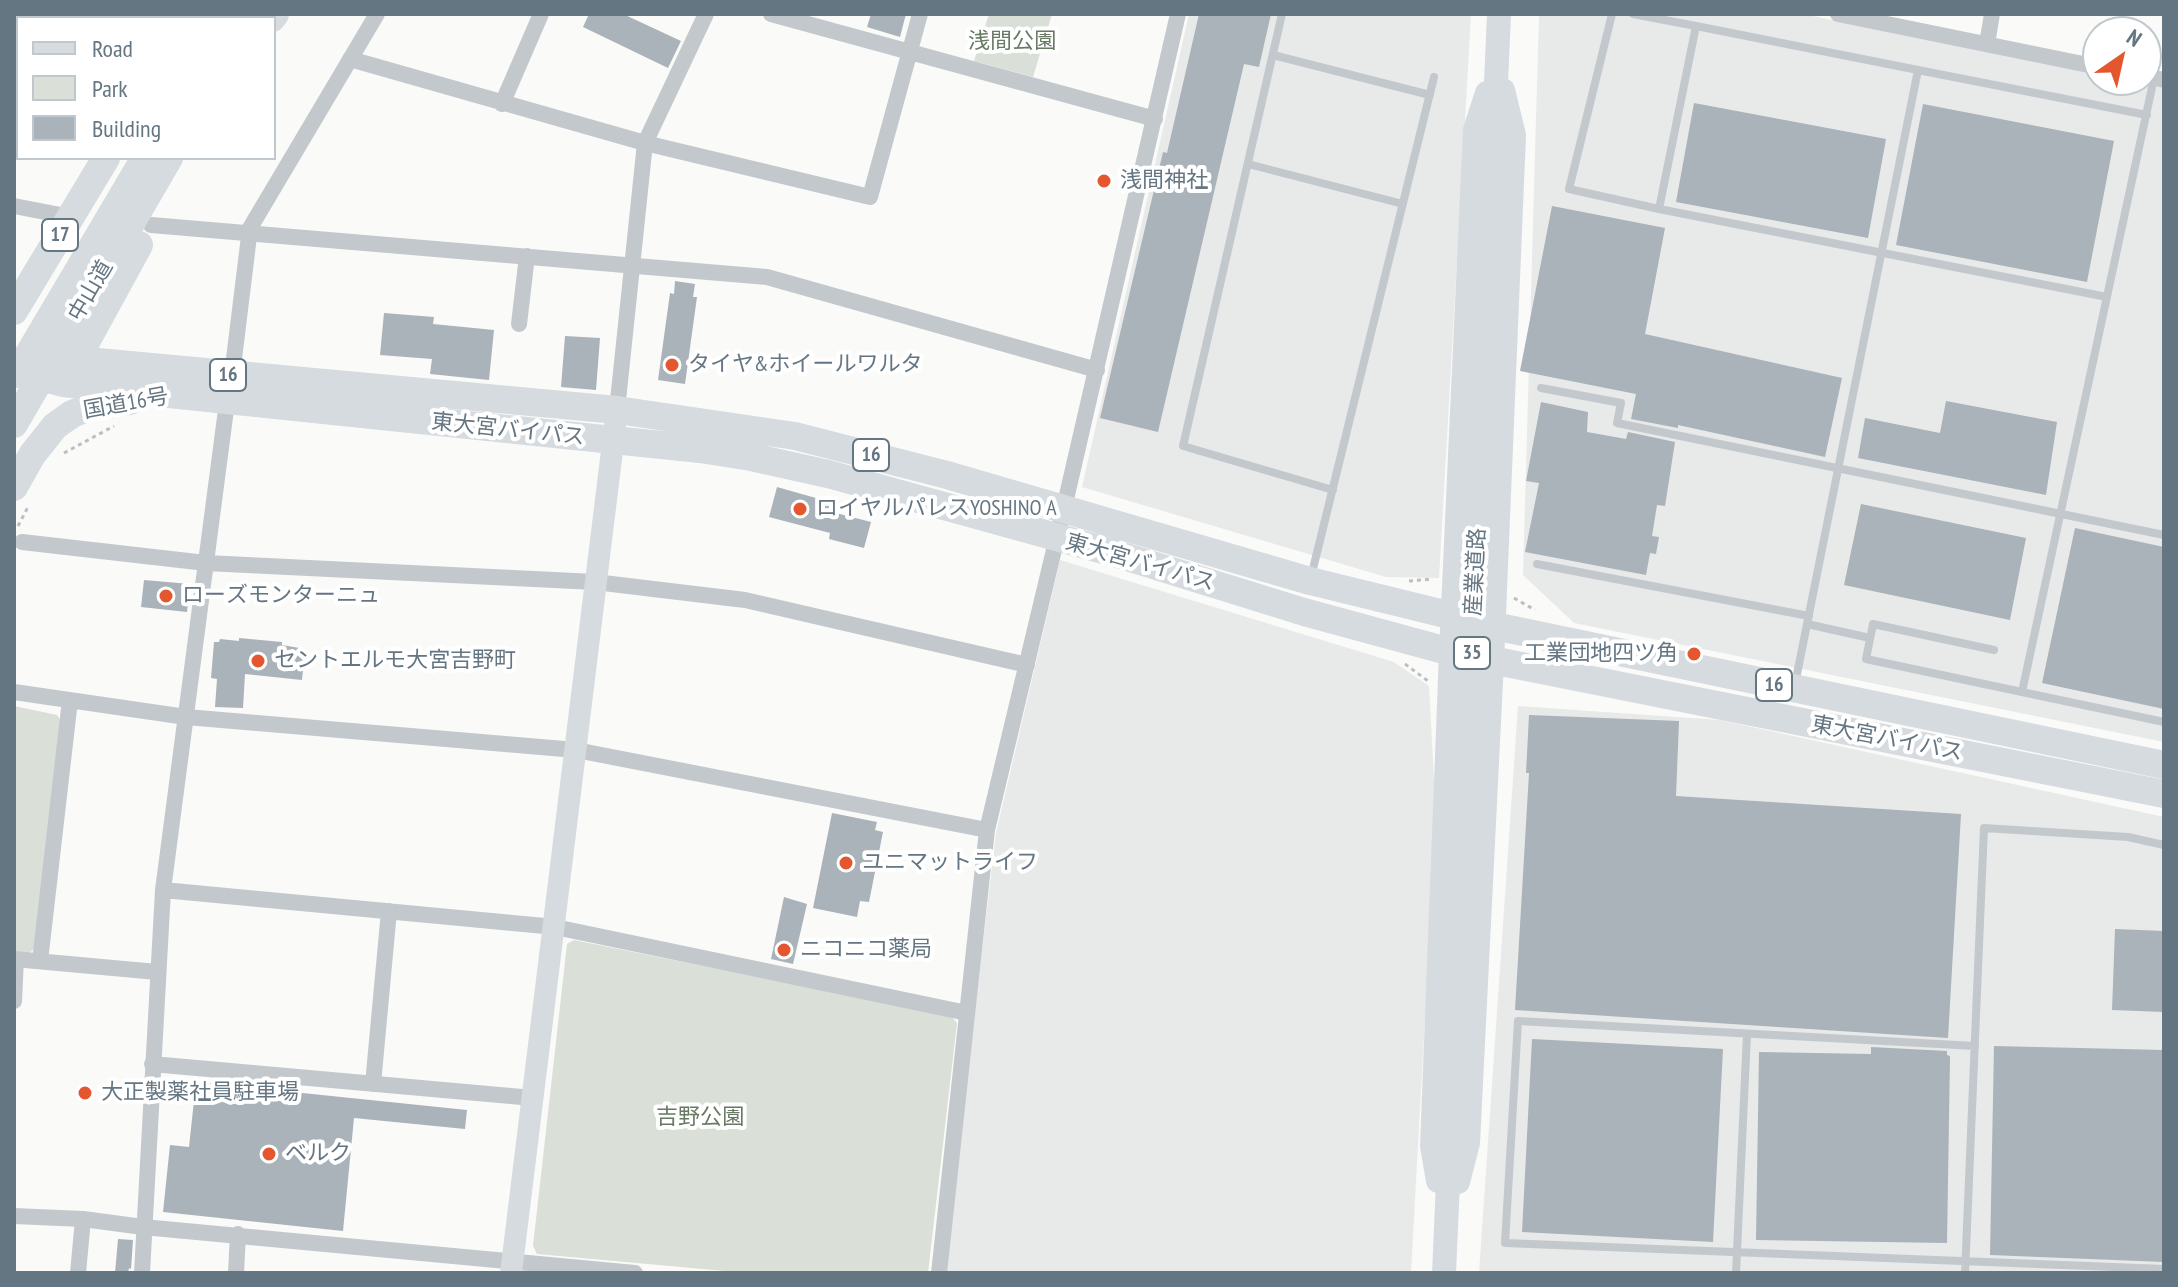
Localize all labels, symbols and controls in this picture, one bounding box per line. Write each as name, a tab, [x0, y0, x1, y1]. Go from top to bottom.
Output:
legend	[16, 16, 276, 160]
north arrow	[2082, 16, 2162, 96]
text: N	[2122, 23, 2147, 53]
park label: 浅間公園	[968, 29, 1056, 55]
text: Road	[92, 33, 133, 64]
text: Park	[92, 73, 128, 104]
text: Building	[92, 113, 161, 144]
place label: 浅間神社	[1120, 168, 1208, 194]
marker: 浅間神社	[1095, 172, 1113, 190]
road number: 17	[42, 219, 78, 251]
street label: 中山道	[63, 256, 119, 326]
place label: タイヤ&ホイールワルタ	[688, 352, 922, 378]
marker: タイヤ&ホイールワルタ	[663, 356, 681, 374]
road number: 16	[210, 359, 246, 391]
street label: 国道16号	[81, 384, 171, 424]
street label: 東大宮バイパス	[430, 409, 586, 451]
road number: 16	[853, 439, 889, 471]
place label: ロイヤルパレスYOSHINO A	[816, 496, 1057, 522]
marker: ロイヤルパレスYOSHINO A	[791, 500, 809, 518]
street label: 産業道路	[1461, 527, 1491, 617]
street label: 東大宮バイパス	[1062, 529, 1218, 597]
place label: ローズモンターニュ	[182, 583, 380, 609]
marker: ローズモンターニュ	[157, 587, 175, 605]
road number: 35	[1454, 637, 1490, 669]
place label: 工業団地四ツ角	[1524, 641, 1678, 667]
marker: 工業団地四ツ角	[1685, 645, 1703, 663]
place label: セントエルモ大宮吉野町	[274, 648, 516, 674]
marker: セントエルモ大宮吉野町	[249, 652, 267, 670]
road number: 16	[1756, 669, 1792, 701]
street label: 東大宮バイパス	[1809, 711, 1965, 767]
place label: ユニマットライフ	[862, 850, 1038, 876]
marker: ユニマットライフ	[837, 854, 855, 872]
place label: ニコニコ薬局	[800, 937, 932, 963]
marker: ニコニコ薬局	[775, 941, 793, 959]
place label: 大正製薬社員駐車場	[101, 1080, 299, 1106]
marker: 大正製薬社員駐車場	[76, 1084, 94, 1102]
park label: 吉野公園	[656, 1105, 744, 1131]
place label: ベルク	[285, 1141, 351, 1167]
marker: ベルク	[260, 1145, 278, 1163]

